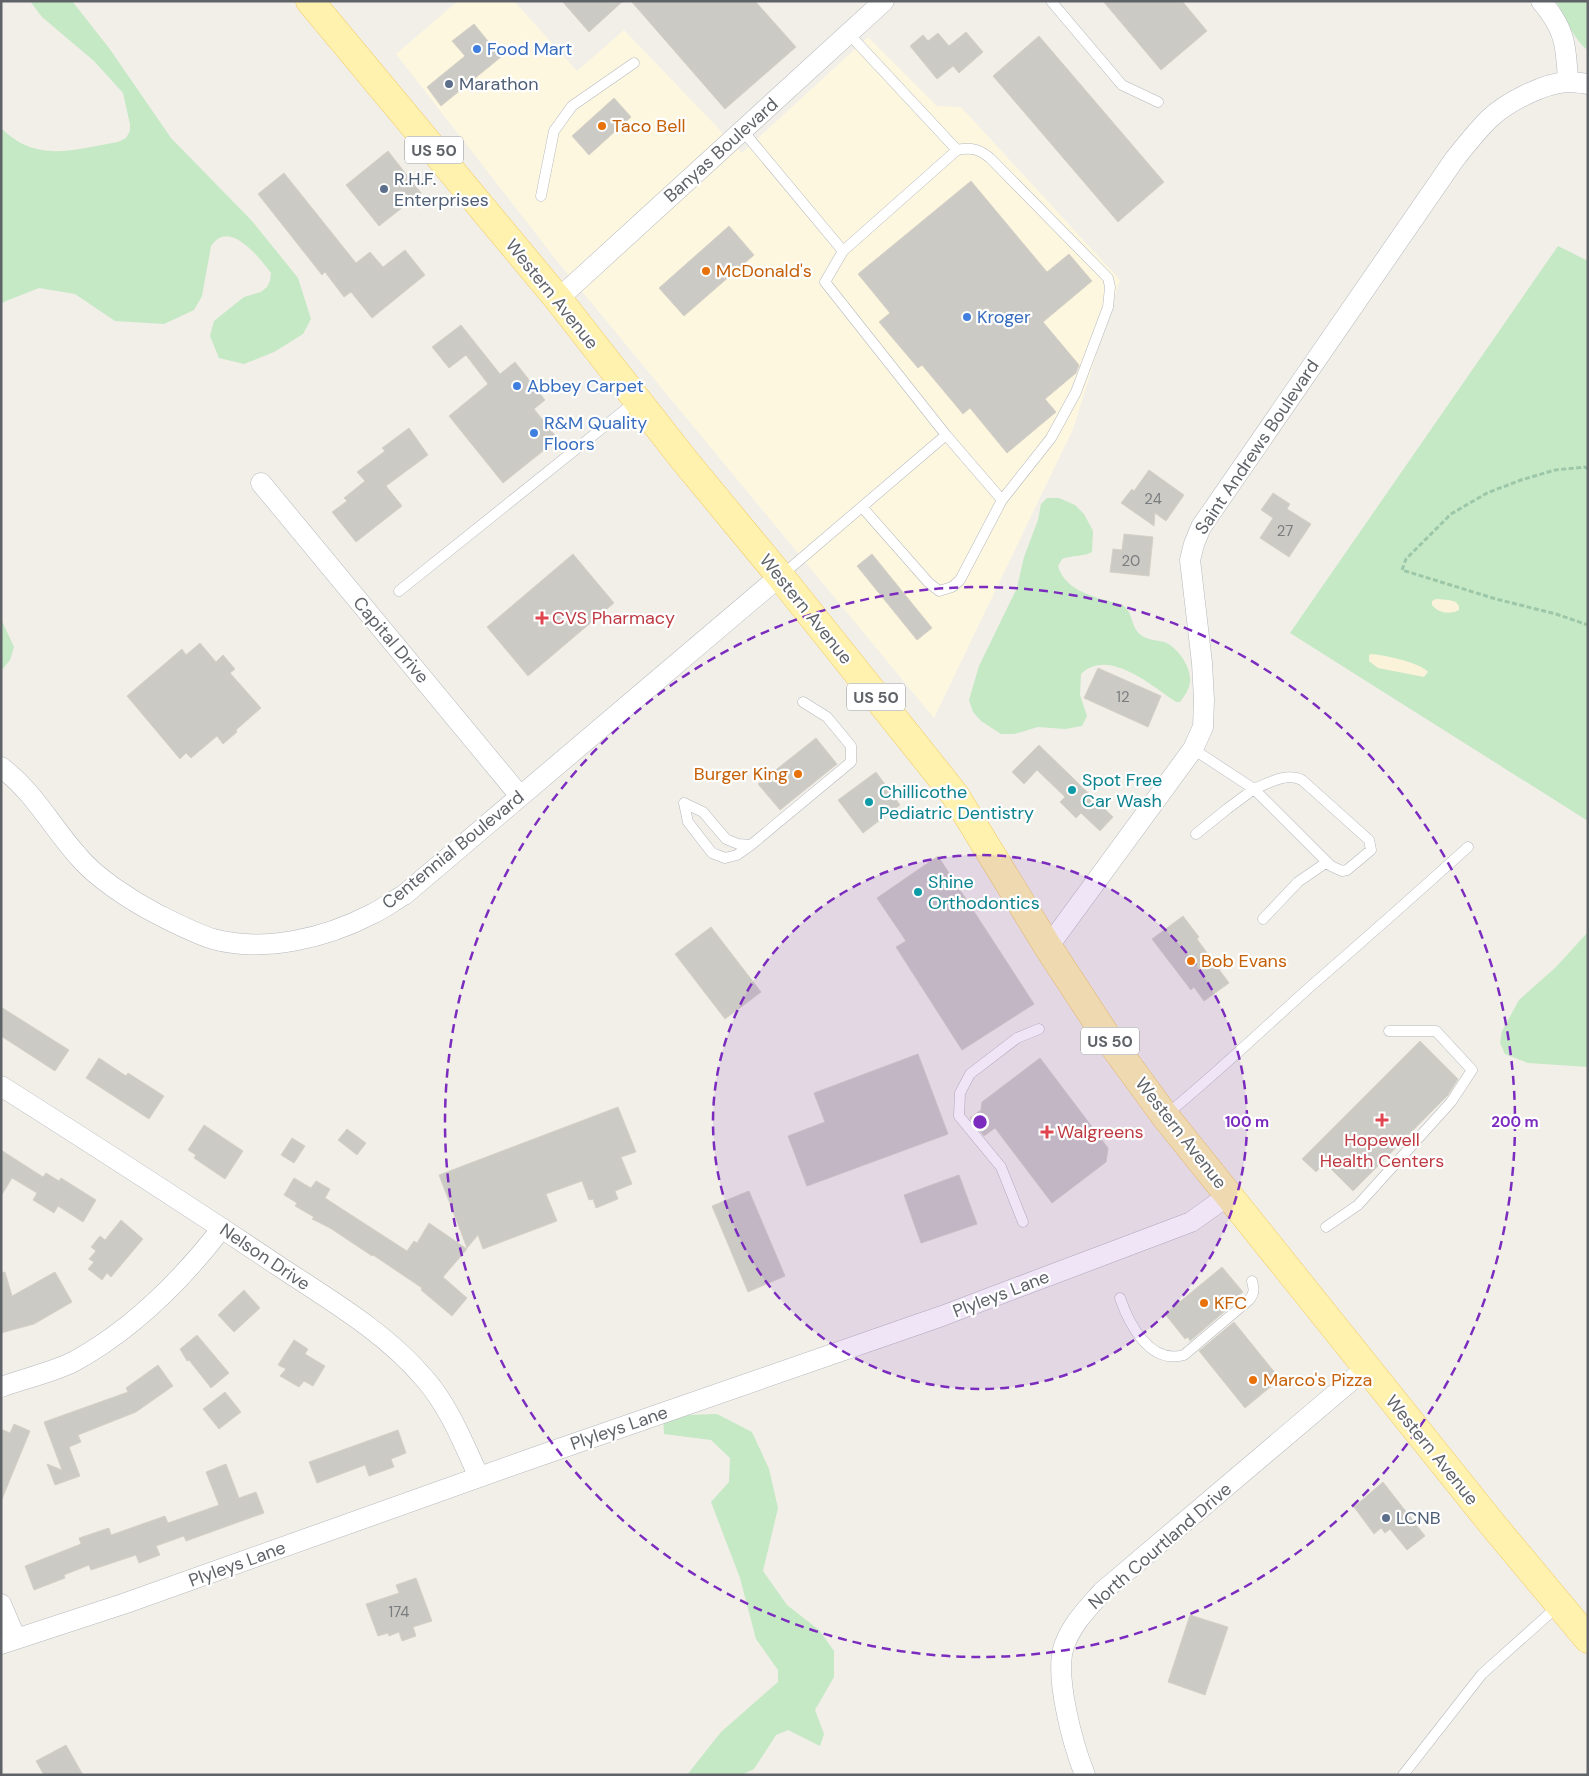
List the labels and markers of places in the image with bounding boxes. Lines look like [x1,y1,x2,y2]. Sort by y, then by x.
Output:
place label: Food Mart [487,37,572,61]
marker: Food Mart [471,43,483,55]
place label: Marathon [459,72,539,96]
marker: Marathon [443,78,455,90]
place label: Taco Bell [612,114,685,138]
marker: Taco Bell [596,120,608,132]
place label: R.H.F. Enterprises [394,167,489,212]
marker: R.H.F. Enterprises [378,183,390,195]
place label: McDonald's [716,259,812,283]
marker: McDonald's [700,265,712,277]
place label: Kroger [977,305,1031,329]
marker: Kroger [961,311,973,323]
place label: Abbey Carpet [527,374,644,398]
marker: Abbey Carpet [511,380,523,392]
place label: R&M Quality Floors [544,411,647,456]
marker: R&M Quality Floors [528,427,540,439]
place label: CVS Pharmacy [552,606,675,630]
marker: CVS Pharmacy [536,612,548,624]
place label: Burger King [694,762,788,786]
marker: Burger King [792,768,804,780]
place label: Spot Free Car Wash [1082,768,1162,813]
place label: Chillicothe Pediatric Dentistry [879,780,1034,825]
marker: Spot Free Car Wash [1066,784,1078,796]
marker: Chillicothe Pediatric Dentistry [863,796,875,808]
place label: Shine Orthodontics [928,870,1040,915]
marker: Shine Orthodontics [912,886,924,898]
place label: Bob Evans [1201,949,1287,973]
marker: Bob Evans [1185,955,1197,967]
centre of rings [971,1113,989,1131]
marker: Hopewell Health Centers [1375,1113,1389,1127]
place label: Walgreens [1057,1120,1144,1144]
marker: Walgreens [1041,1126,1053,1138]
place label: Hopewell Health Centers [1320,1128,1444,1173]
place label: KFC [1214,1291,1247,1315]
marker: KFC [1198,1297,1210,1309]
place label: Marco's Pizza [1263,1368,1372,1392]
marker: Marco's Pizza [1247,1374,1259,1386]
place label: LCNB [1396,1506,1441,1530]
marker: LCNB [1380,1512,1392,1524]

